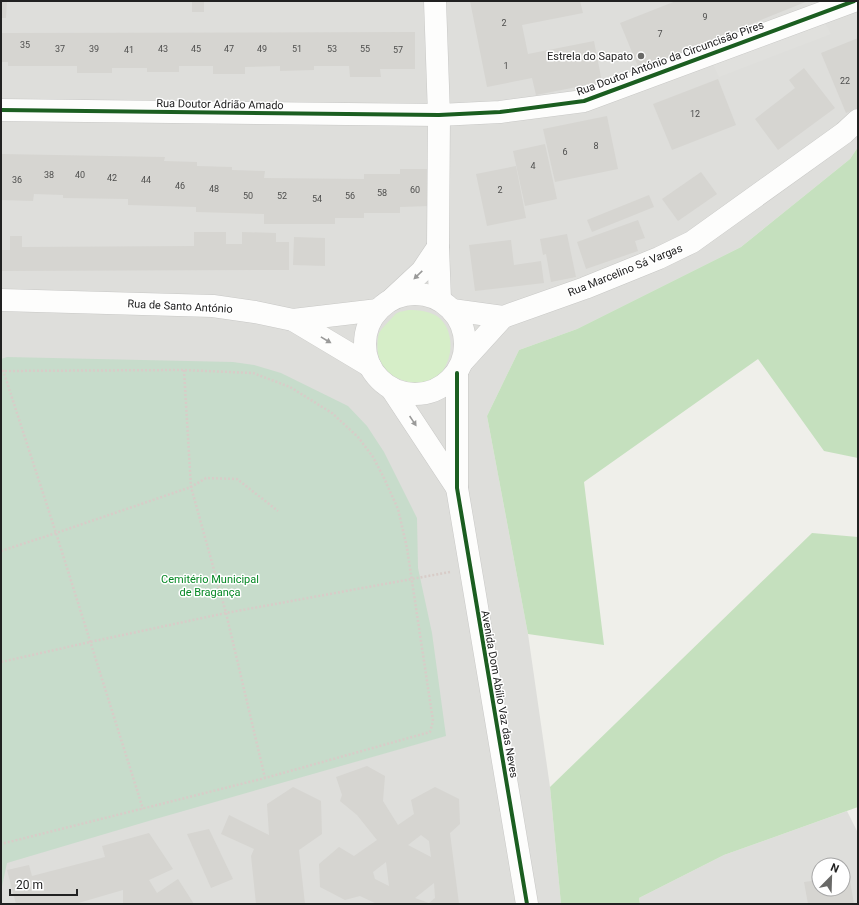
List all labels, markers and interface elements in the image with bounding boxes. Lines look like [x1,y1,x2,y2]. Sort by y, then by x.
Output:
house number: 9 [702,12,708,22]
house number: 2 [501,18,507,28]
street label: Rua Doutor António da Circuncisão Pires [575,18,766,98]
house number: 7 [657,29,663,39]
house number: 35 [20,40,30,50]
house number: 37 [55,44,65,54]
house number: 39 [89,44,99,54]
house number: 43 [158,44,168,54]
house number: 45 [191,44,201,54]
house number: 47 [224,44,234,54]
house number: 49 [257,44,267,54]
house number: 51 [292,44,302,54]
house number: 53 [327,44,337,54]
house number: 55 [360,44,370,54]
house number: 41 [124,45,134,55]
house number: 57 [393,45,403,55]
place label: Estrela do Sapato [547,50,633,63]
marker: Estrela do Sapato [636,51,646,61]
house number: 1 [503,61,509,71]
house number: 22 [840,76,850,86]
street label: Rua Doutor Adrião Amado [156,97,284,112]
house number: 12 [690,109,700,119]
house number: 8 [593,141,599,151]
house number: 6 [562,147,568,157]
house number: 4 [530,161,536,171]
house number: 38 [44,170,54,180]
house number: 40 [75,170,85,180]
house number: 42 [107,173,117,183]
house number: 36 [12,175,22,185]
house number: 44 [141,175,151,185]
house number: 46 [175,181,185,191]
house number: 48 [209,184,219,194]
house number: 60 [410,185,420,195]
house number: 2 [497,185,503,195]
house number: 58 [377,188,387,198]
house number: 50 [243,191,253,201]
house number: 52 [277,191,287,201]
house number: 56 [345,191,355,201]
house number: 54 [312,194,322,204]
street label: Rua Marcelino Sá Vargas [566,241,685,299]
one-way arrow [413,270,423,280]
street label: Rua de Santo António [127,297,233,316]
one-way arrow [320,337,332,344]
one-way arrow [409,416,417,426]
park label: Cemitério Municipal de Bragança [161,573,259,599]
street label: Avenida Dom Abílio Vaz das Neves [478,609,521,779]
north arrow [811,857,851,897]
text: N [829,861,841,876]
scale bar [10,871,77,897]
text: 20 m [16,878,43,892]

